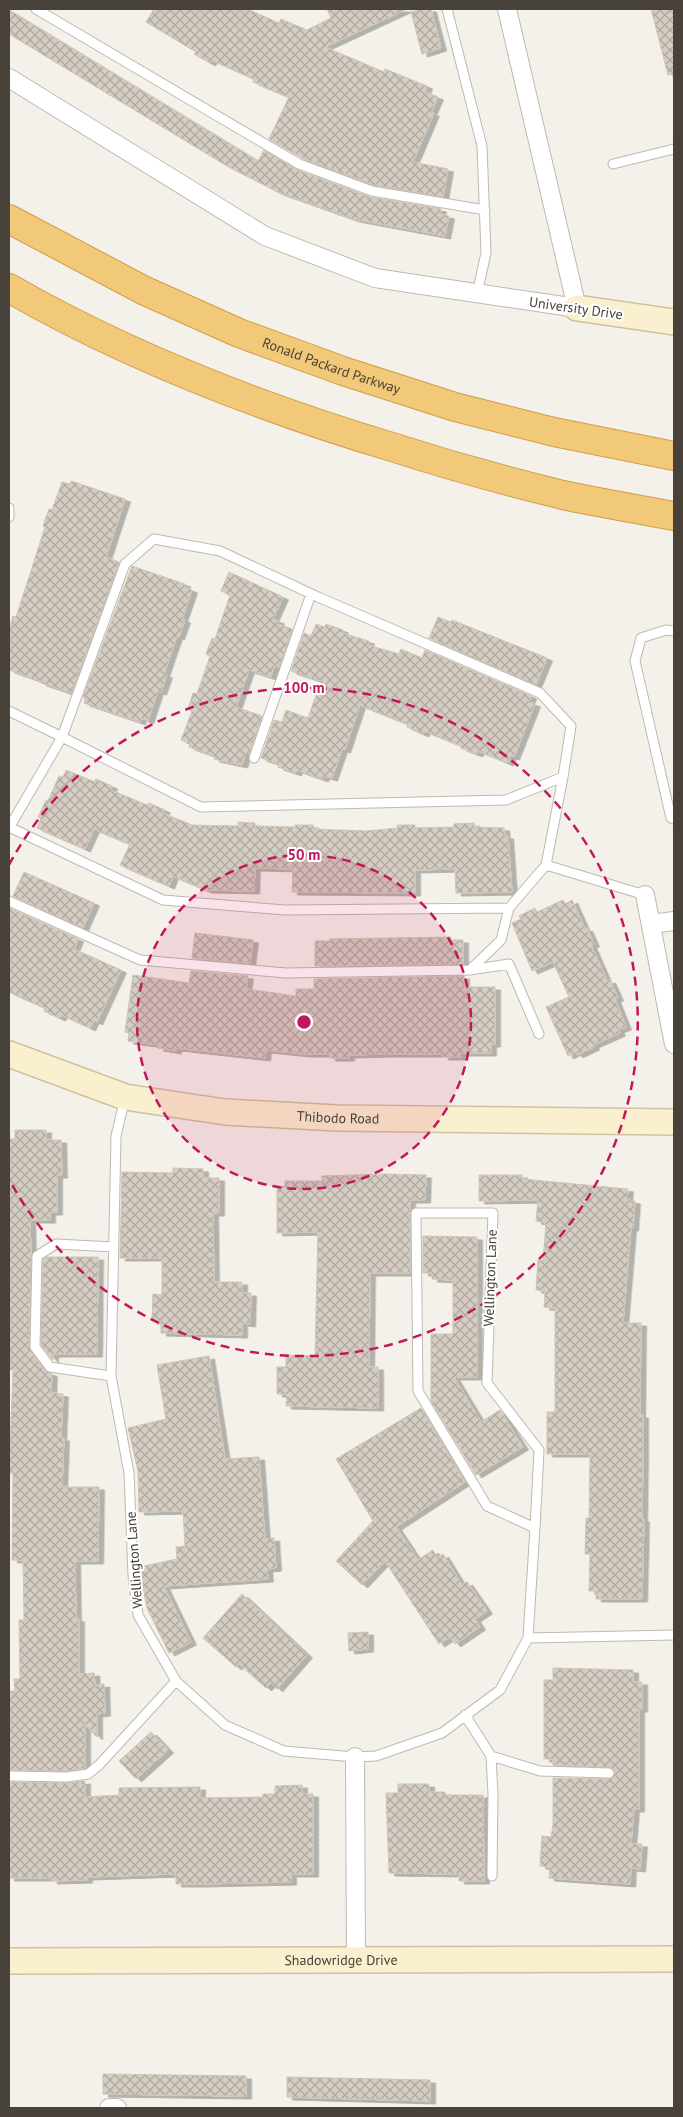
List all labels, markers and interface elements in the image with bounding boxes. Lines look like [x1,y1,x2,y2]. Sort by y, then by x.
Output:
street label: University Drive [528,293,624,323]
street label: Ronald Packard Parkway [260,333,403,398]
text: 100 m [283,678,325,697]
text: 50 m [288,845,320,864]
centre of rings [295,1013,313,1031]
street label: Thibodo Road [296,1107,380,1128]
street label: Wellington Lane [479,1229,501,1327]
street label: Wellington Lane [122,1511,146,1609]
street label: Shadowridge Drive [284,1951,398,1969]

